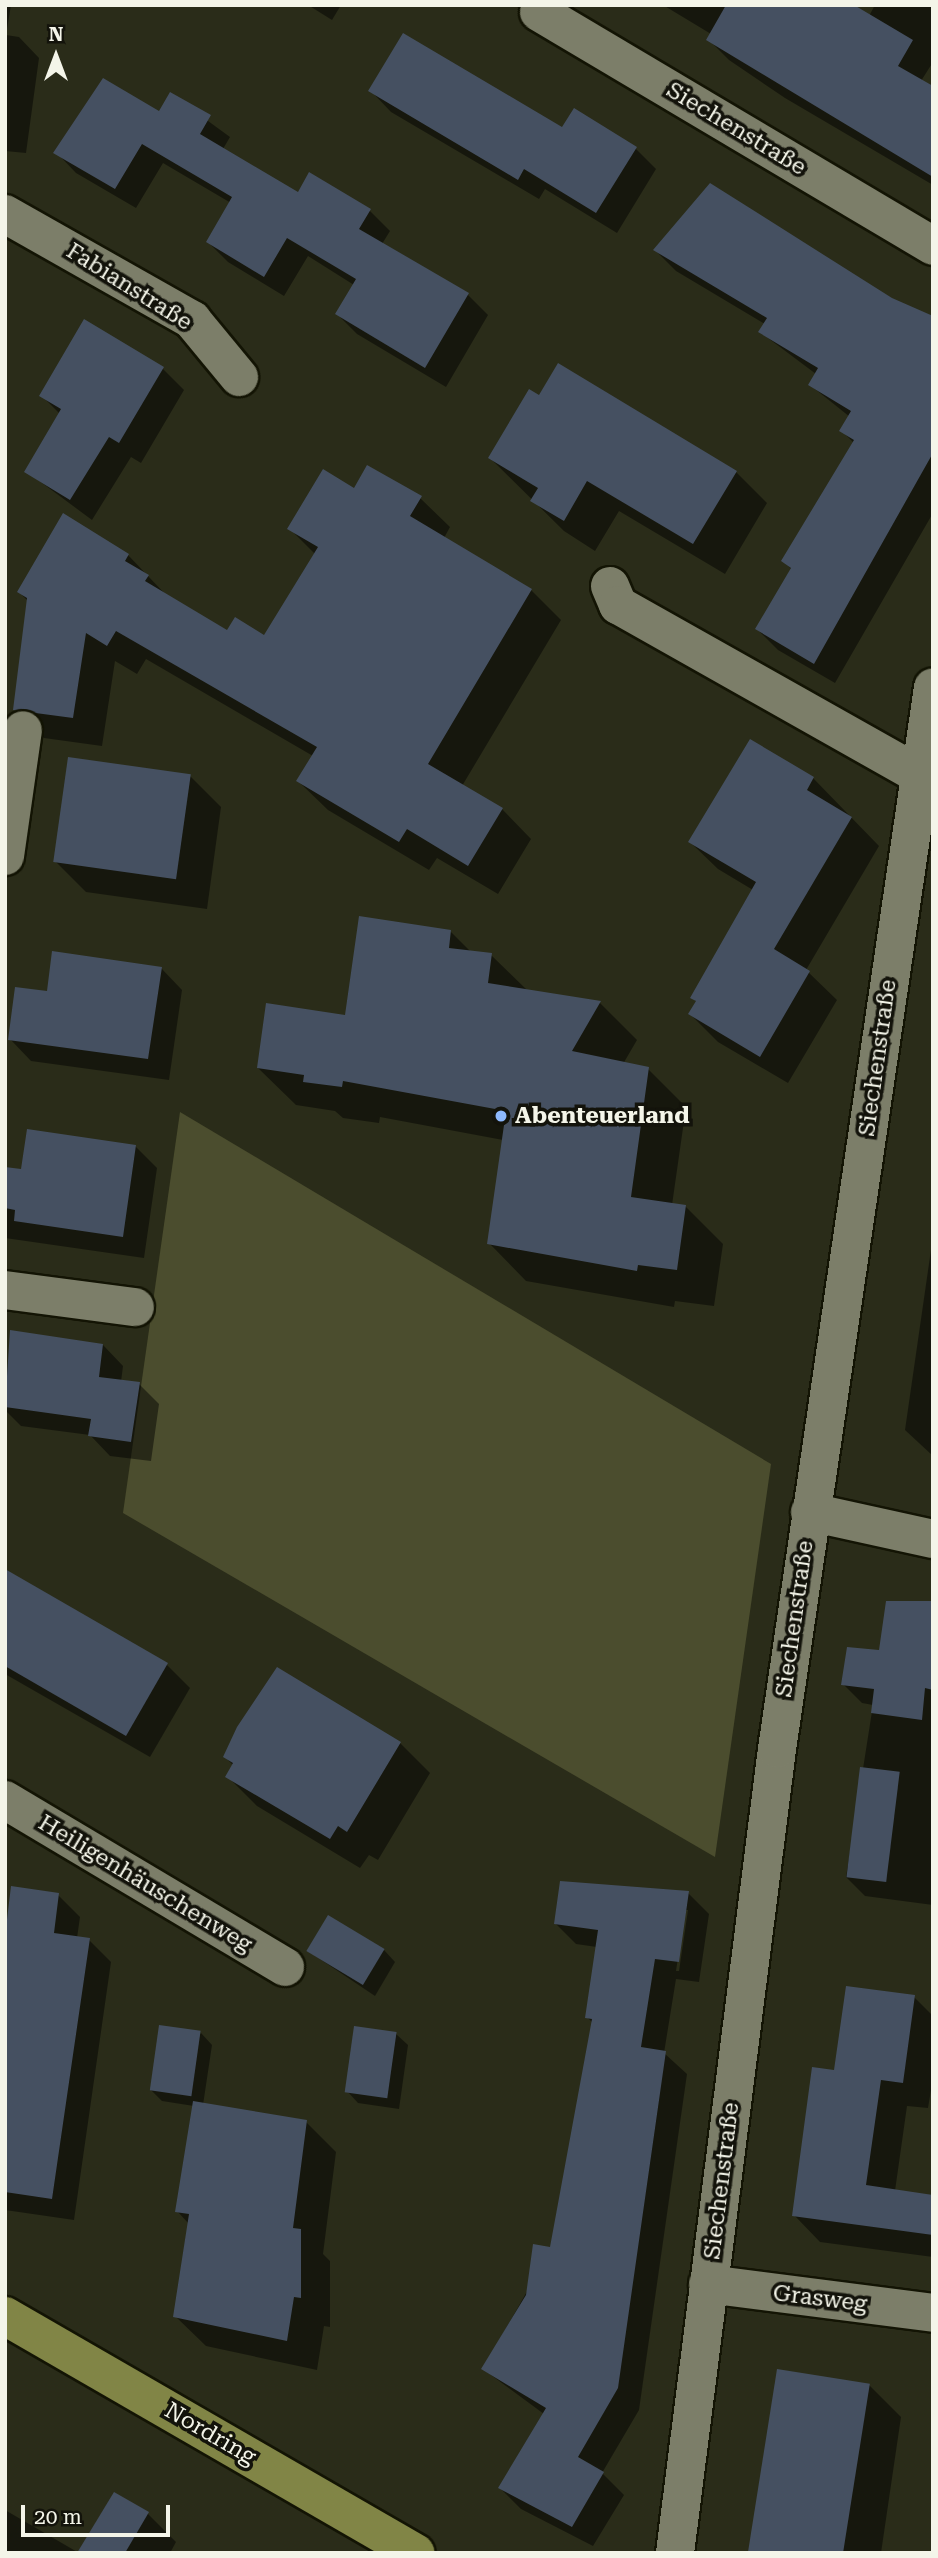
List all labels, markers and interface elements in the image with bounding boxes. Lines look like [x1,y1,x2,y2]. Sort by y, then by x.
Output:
north arrow [21,21,91,91]
text: N [49,23,63,46]
street label: Siechenstraße [661,77,811,181]
street label: Fabianstraße [61,237,197,337]
street label: Siechenstraße [853,978,903,1138]
place label: Abenteuerland [515,1102,690,1130]
marker: Abenteuerland [493,1108,509,1124]
street label: Siechenstraße [770,1539,820,1699]
street label: Heiligenhäuschenweg [33,1809,257,1959]
street label: Siechenstraße [699,2101,745,2261]
street label: Grasweg [771,2280,869,2318]
street label: Nordring [159,2397,261,2471]
scale bar [24,2492,173,2536]
text: 20 m [34,2505,82,2529]

